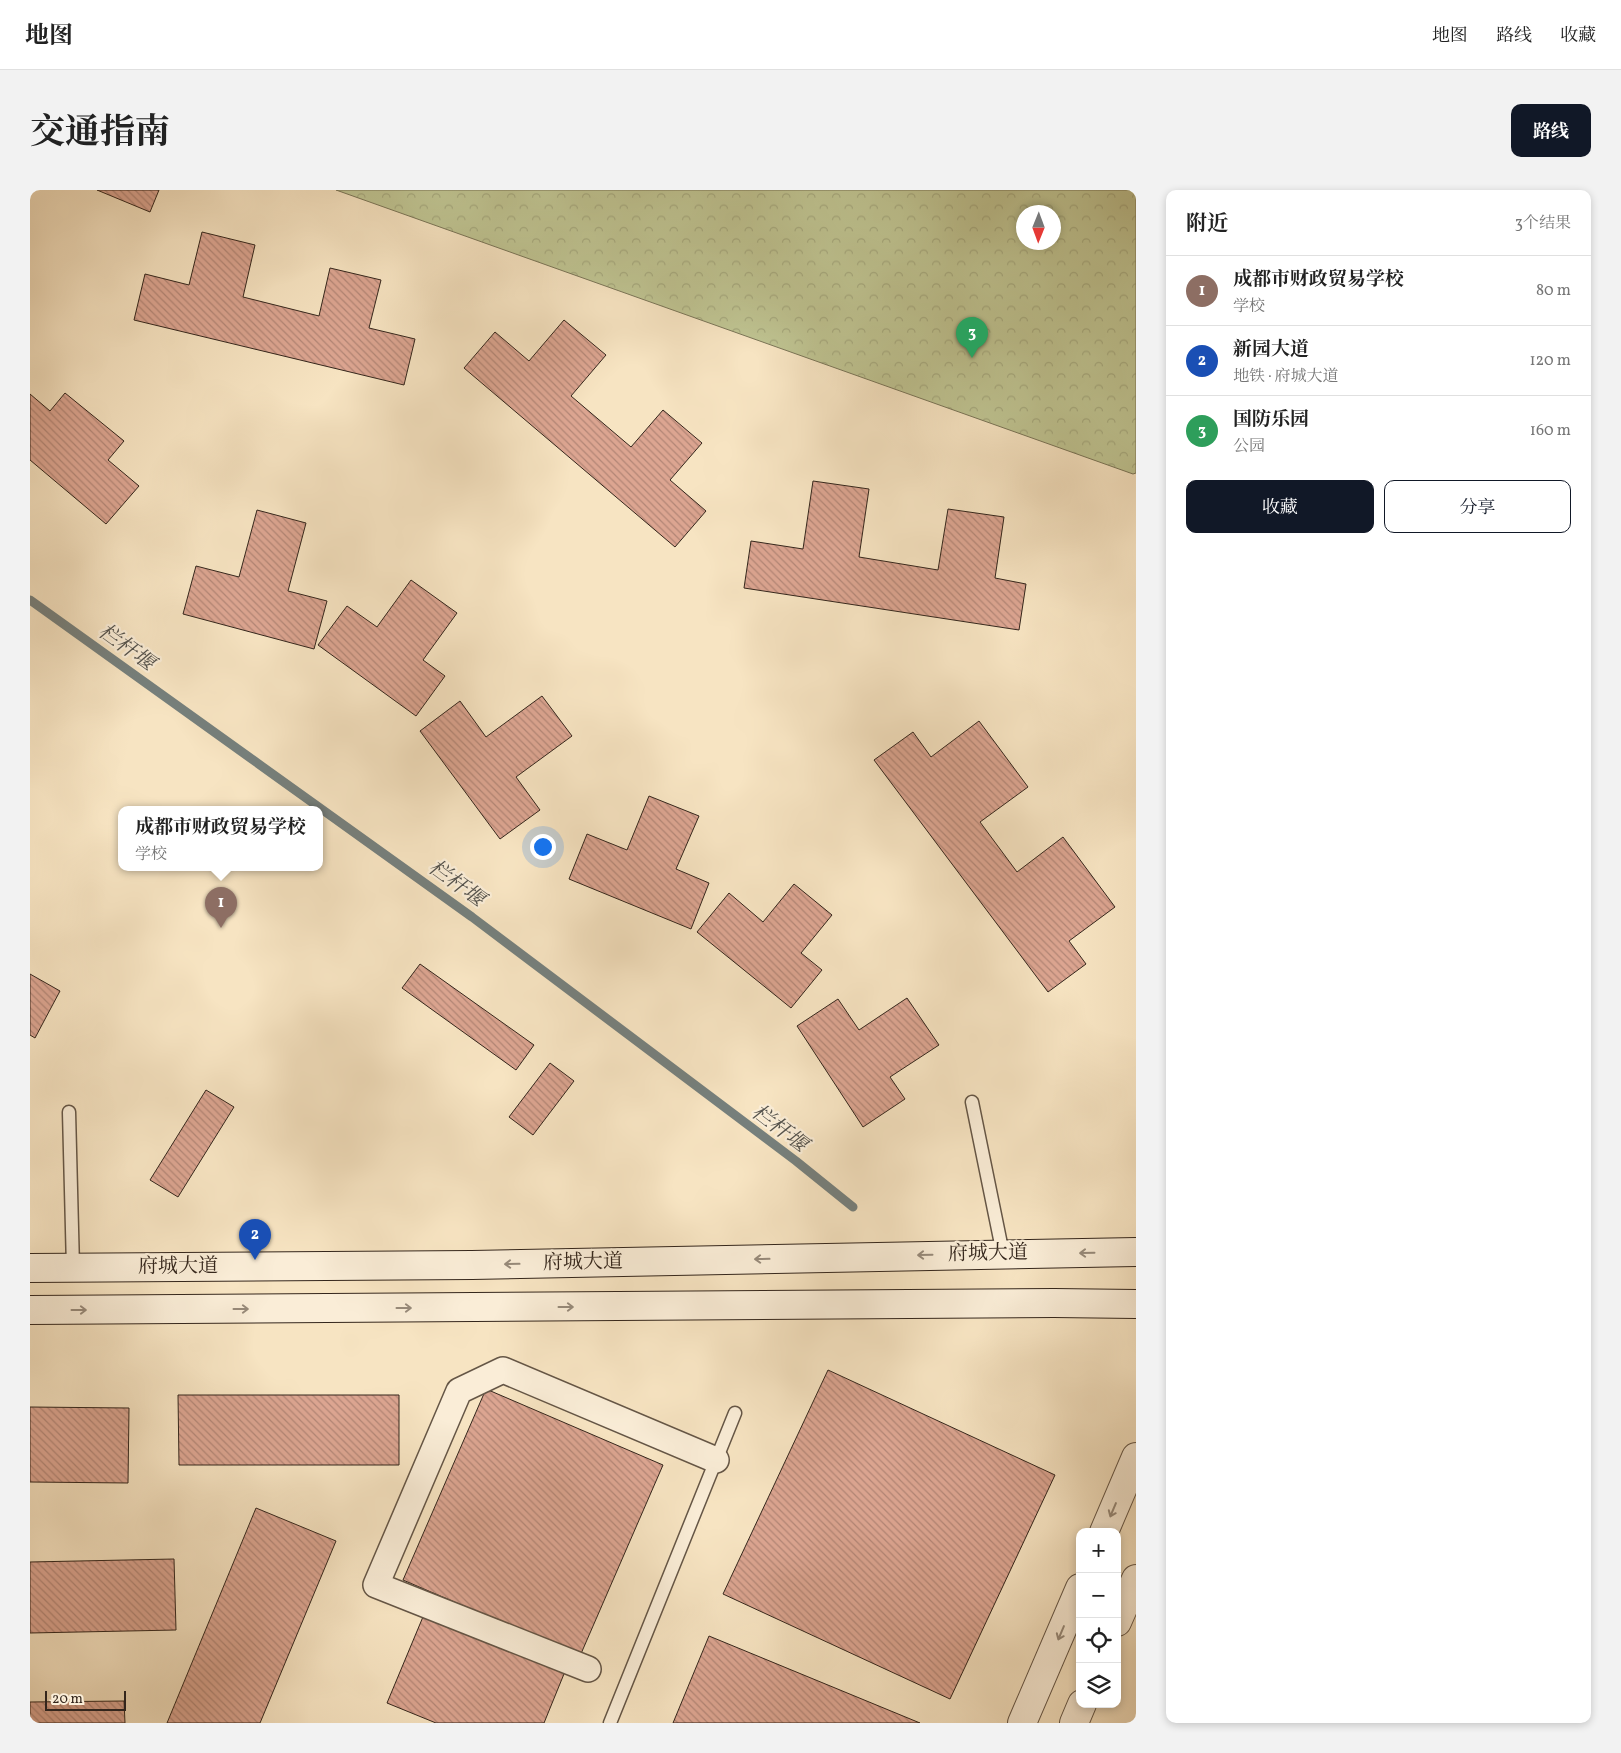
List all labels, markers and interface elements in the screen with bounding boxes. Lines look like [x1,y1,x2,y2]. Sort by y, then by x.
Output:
text: 地图 [25,20,73,54]
text: 地图 [1432,24,1468,49]
text: 路线 [1496,24,1532,49]
text: 收藏 [1560,24,1596,49]
button: 路线 [1511,104,1591,157]
text: 交通指南 [30,110,170,158]
north arrow [1016,205,1061,250]
text: 附近 [1186,210,1228,239]
text: 3个结果 [1515,213,1571,235]
text: 成都市财政贸易学校 [1233,267,1404,293]
text: 1 [1199,280,1205,302]
text: 80 m [1536,280,1571,302]
text: 学校 [1233,296,1265,318]
pin: 3 [956,317,988,358]
text: 新园大道 [1233,337,1309,363]
text: 2 [1198,350,1206,372]
text: 120 m [1529,350,1571,372]
text: 地铁 · 府城大道 [1233,366,1339,388]
text: 国防乐园 [1233,407,1309,433]
text: 3 [1198,420,1206,442]
text: 160 m [1530,420,1571,442]
text: 公园 [1233,436,1265,458]
button: 收藏 [1186,480,1374,533]
button: 分享 [1384,480,1571,533]
water label: 栏杆堰 [92,618,162,680]
popup [118,806,323,871]
text: 成都市财政贸易学校 [135,815,306,841]
your location [530,834,556,860]
text: 学校 [135,844,167,866]
water label: 栏杆堰 [422,854,492,916]
pin: 1 [205,887,237,928]
water label: 栏杆堰 [745,1098,815,1161]
pin: 2 [239,1219,271,1260]
street label: 府城大道 [948,1239,1028,1269]
street label: 府城大道 [543,1248,623,1278]
one-way arrow [1080,1248,1096,1258]
one-way arrow [917,1251,933,1260]
street label: 府城大道 [138,1253,218,1281]
one-way arrow [755,1254,771,1264]
one-way arrow [505,1259,521,1269]
one-way arrow [558,1302,574,1312]
one-way arrow [395,1303,411,1313]
one-way arrow [232,1304,249,1314]
one-way arrow [70,1305,86,1315]
one-way arrow [1108,1502,1117,1517]
map controls [1076,1528,1121,1708]
button: + [1076,1528,1121,1573]
button: − [1076,1573,1121,1618]
button: locate [1076,1618,1121,1663]
one-way arrow [1055,1625,1065,1640]
button: layers [1076,1663,1121,1708]
scale bar [45,1688,126,1711]
text: 20 m [52,1690,83,1709]

